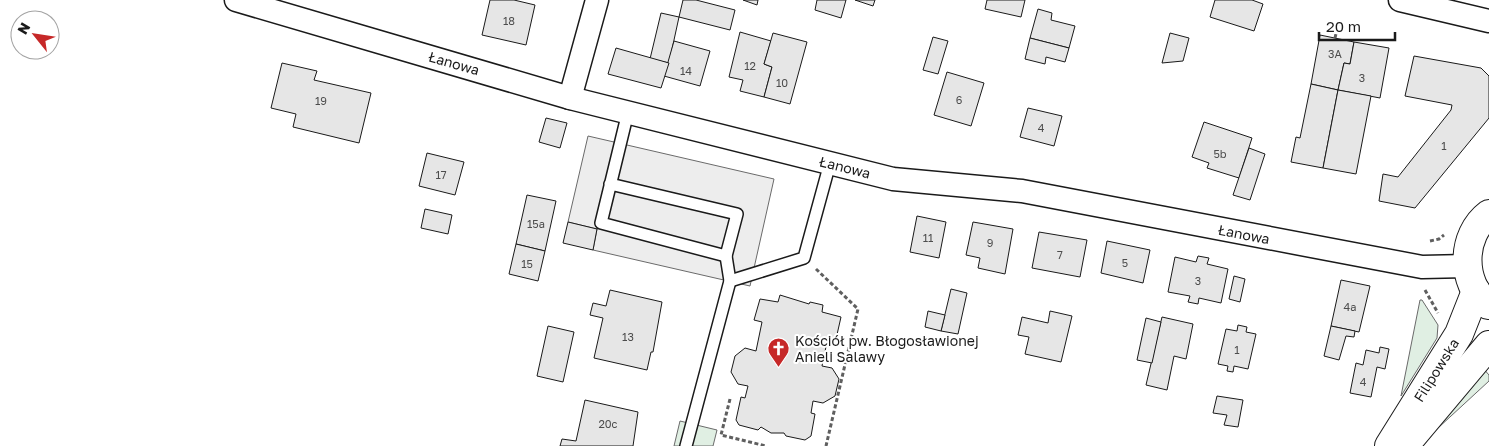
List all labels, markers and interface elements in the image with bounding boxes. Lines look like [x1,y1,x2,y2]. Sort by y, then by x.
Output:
north arrow [10,10,60,60]
scale bar [1319,10,1395,42]
house number: 18 [503,14,515,27]
text: 20 m [1326,17,1361,35]
text: N [13,19,33,37]
house number: 3A [1328,47,1343,60]
street label: Łanowa [427,48,481,78]
house number: 12 [744,59,756,72]
house number: 14 [680,64,692,77]
house number: 3 [1359,71,1365,84]
house number: 10 [776,76,788,89]
house number: 6 [956,93,963,106]
house number: 19 [315,94,327,107]
house number: 4 [1038,121,1045,134]
house number: 1 [1441,139,1447,152]
house number: 5b [1213,147,1227,160]
street label: Łanowa [818,152,872,182]
house number: 17 [435,168,447,181]
house number: 15a [527,217,545,230]
street label: Łanowa [1217,221,1271,247]
house number: 11 [923,231,933,244]
house number: 9 [987,236,993,249]
house number: 7 [1057,248,1063,261]
house number: 5 [1122,256,1128,269]
house number: 15 [521,257,533,270]
house number: 3 [1195,274,1201,287]
house number: 4a [1344,300,1356,313]
house number: 13 [622,330,634,343]
place label: Kościół pw. Błogosławionej Anieli Salawy [795,332,979,365]
street label: Filipowska [1410,335,1462,405]
church icon: Kościół pw. Błogosławionej Anieli Salawy [767,336,791,367]
house number: 1 [1234,343,1240,356]
house number: 4 [1360,375,1367,388]
house number: 20c [598,417,618,430]

